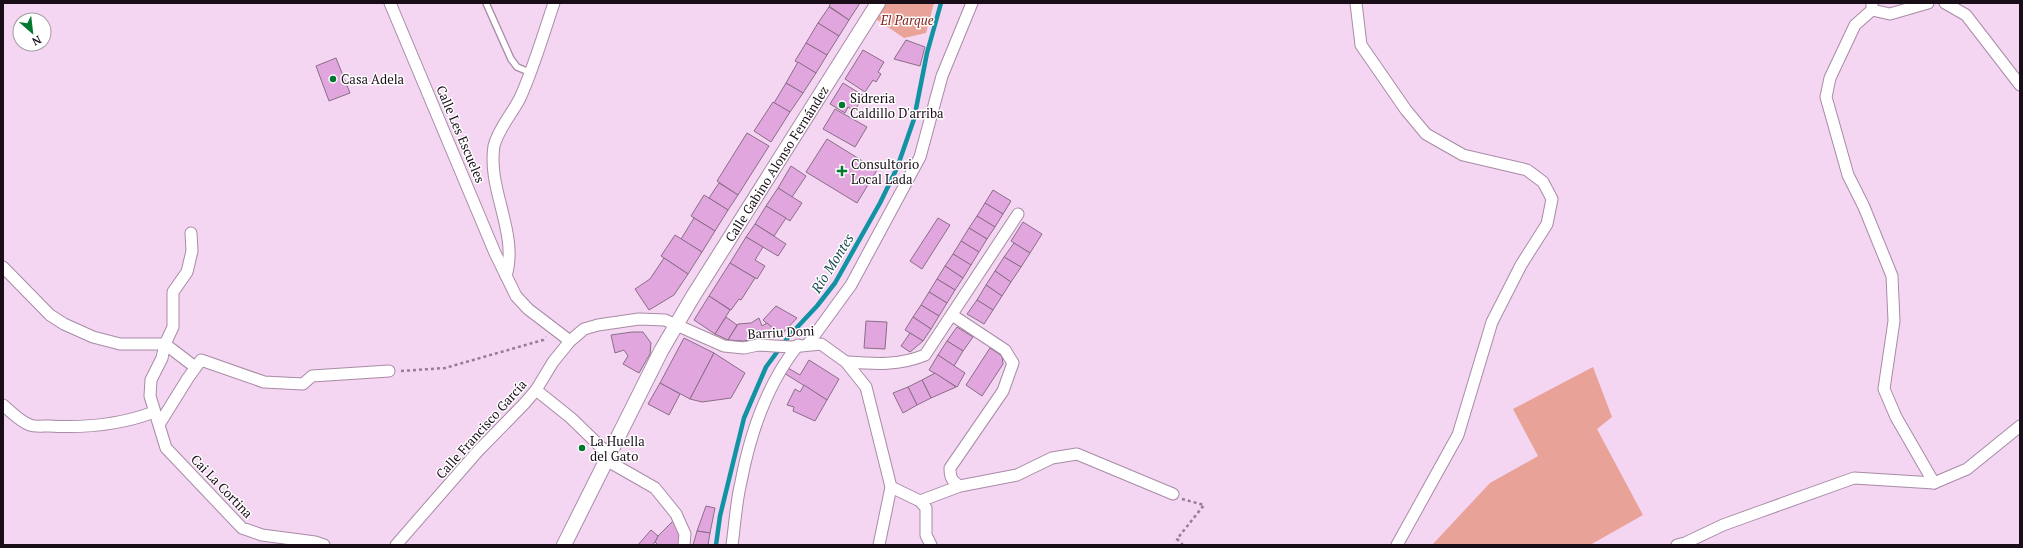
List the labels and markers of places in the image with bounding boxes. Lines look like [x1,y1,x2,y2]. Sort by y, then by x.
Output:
place label: Casa Adela [341,70,405,88]
marker: Casa Adela [328,74,338,84]
place label: Sidreria Caldillo D'arriba [850,89,944,122]
marker: Sidreria Caldillo D'arriba [837,100,847,110]
place label: Consultorio Local Lada [851,155,919,188]
marker: Consultorio Local Lada [836,165,848,177]
place label: La Huella del Gato [590,432,645,465]
marker: La Huella del Gato [577,443,587,453]

